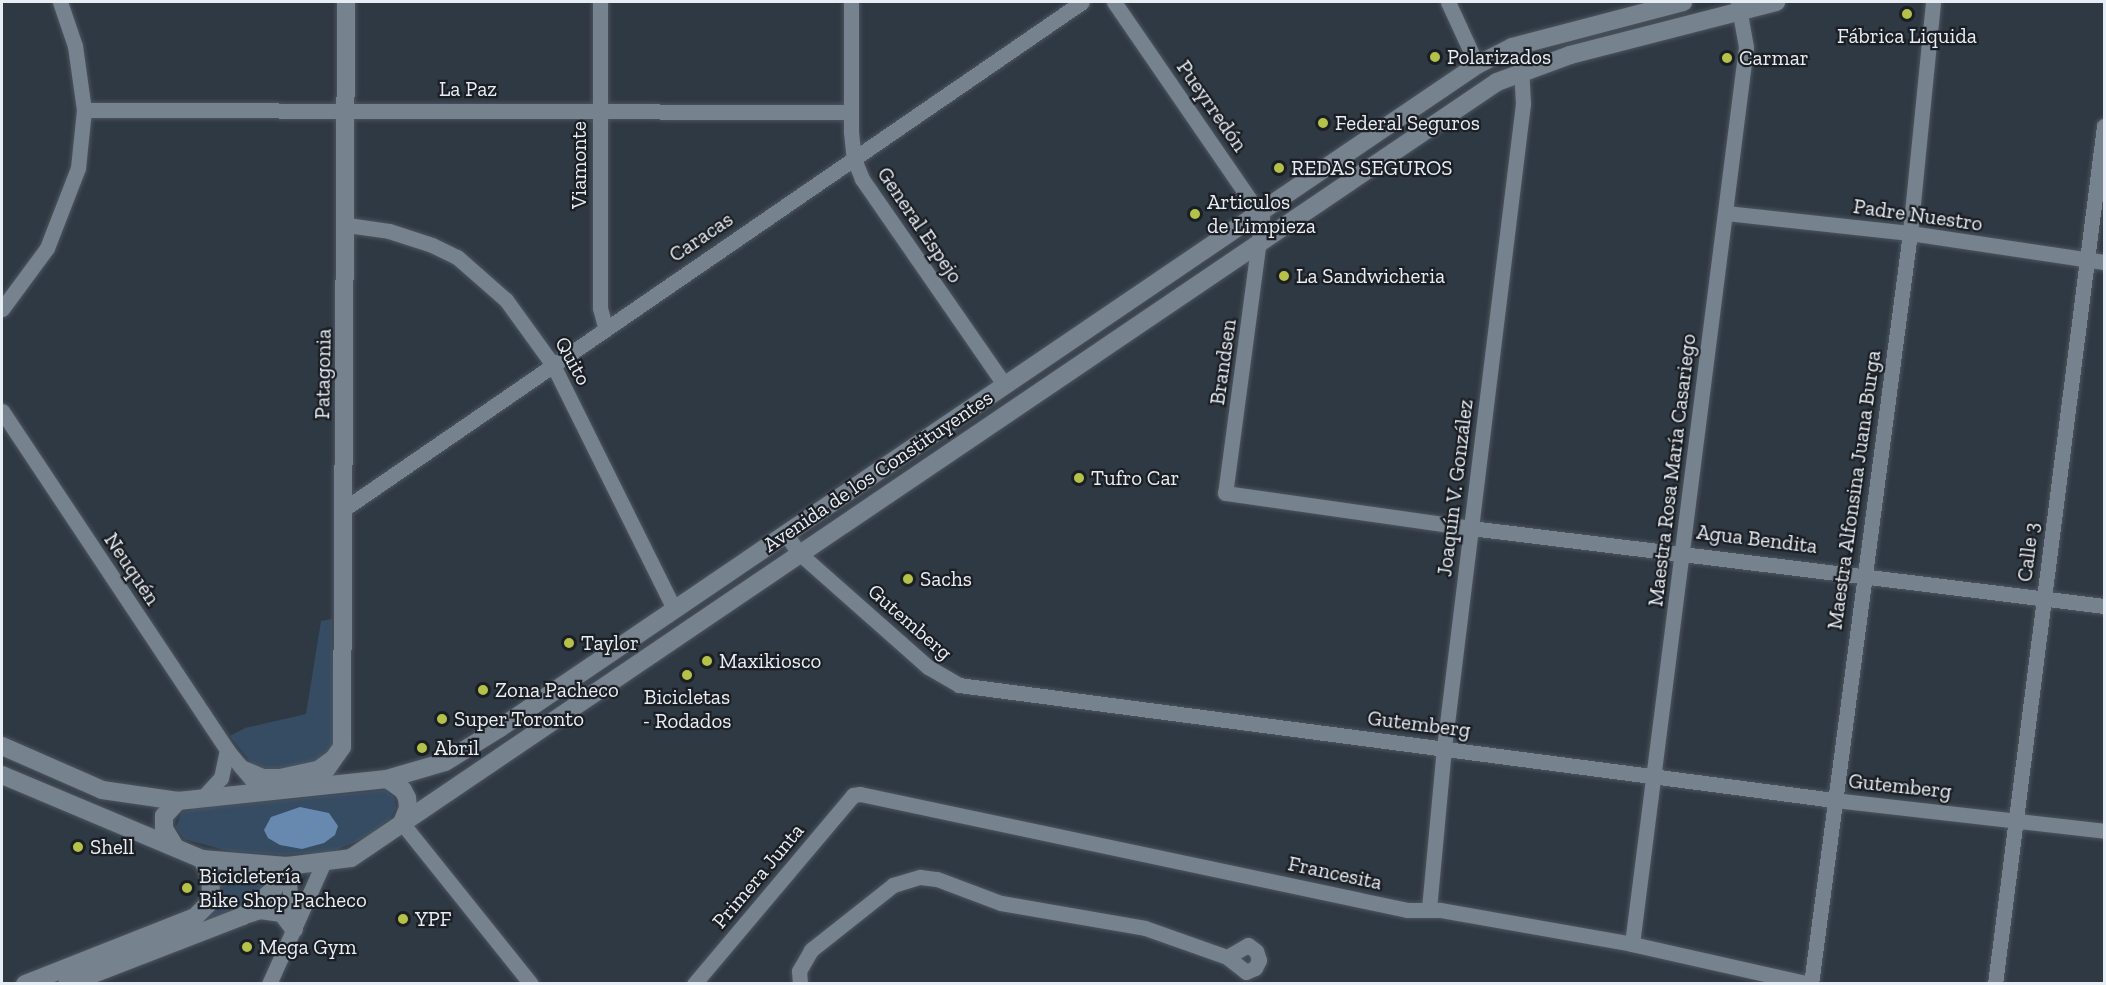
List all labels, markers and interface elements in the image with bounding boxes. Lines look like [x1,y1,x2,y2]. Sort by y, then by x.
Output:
marker: Fábrica Liquida [1900,7,1914,21]
place label: Fábrica Liquida [1837,23,1977,49]
place label: Polarizados [1447,44,1551,70]
place label: Carmar [1739,45,1809,71]
marker: Polarizados [1428,50,1442,64]
marker: Carmar [1720,51,1734,65]
street label: Pueyrredón [1171,55,1253,157]
street label: La Paz [439,76,497,102]
place label: Federal Seguros [1335,110,1480,136]
marker: Federal Seguros [1316,116,1330,130]
street label: Viamonte [566,121,592,209]
place label: REDAS SEGUROS [1291,155,1452,181]
marker: REDAS SEGUROS [1272,161,1286,175]
street label: General Espejo [872,162,968,288]
place label: Articulos de Limpieza [1207,189,1316,239]
street label: Padre Nuestro [1852,193,1984,237]
street label: Caracas [664,207,738,267]
marker: Articulos de Limpieza [1188,207,1202,221]
place label: La Sandwicheria [1296,263,1445,289]
marker: La Sandwicheria [1277,269,1291,283]
street label: Brandsen [1205,318,1241,406]
street label: Patagonia [310,329,336,419]
street label: Quito [549,332,597,390]
street label: Maestra Rosa María Casariego [1643,332,1701,608]
street label: Maestra Alfonsina Juana Burga [1822,348,1886,632]
street label: Avenida de los Constituyentes [758,385,998,557]
street label: Joaquín V. González [1432,398,1478,578]
place label: Tufro Car [1091,465,1179,491]
marker: Tufro Car [1072,471,1086,485]
street label: Agua Bendita [1695,519,1819,559]
street label: Calle 3 [2012,521,2044,583]
street label: Neuquén [99,528,165,610]
place label: Sachs [920,566,972,592]
marker: Sachs [901,572,915,586]
street label: Gutemberg [863,579,957,665]
place label: Taylor [581,630,639,656]
marker: Taylor [562,636,576,650]
place label: Maxikiosco [719,648,821,674]
marker: Maxikiosco [700,654,714,668]
marker: Bicicletas - Rodados [680,668,694,682]
place label: Zona Pacheco [495,677,619,703]
marker: Zona Pacheco [476,683,490,697]
place label: Bicicletas - Rodados [643,684,731,734]
street label: Gutemberg [1366,705,1472,743]
place label: Super Toronto [454,706,585,732]
marker: Super Toronto [435,712,449,726]
place label: Abril [434,735,479,761]
marker: Abril [415,741,429,755]
street label: Gutemberg [1847,768,1953,804]
street label: Primera Junta [707,818,809,934]
place label: Shell [90,834,134,860]
marker: Shell [71,840,85,854]
street label: Francesita [1286,851,1384,895]
place label: Bicicletería Bike Shop Pacheco [199,863,367,913]
marker: Bicicletería Bike Shop Pacheco [180,881,194,895]
place label: YPF [415,906,451,932]
marker: YPF [396,912,410,926]
place label: Mega Gym [259,934,357,960]
marker: Mega Gym [240,940,254,954]

